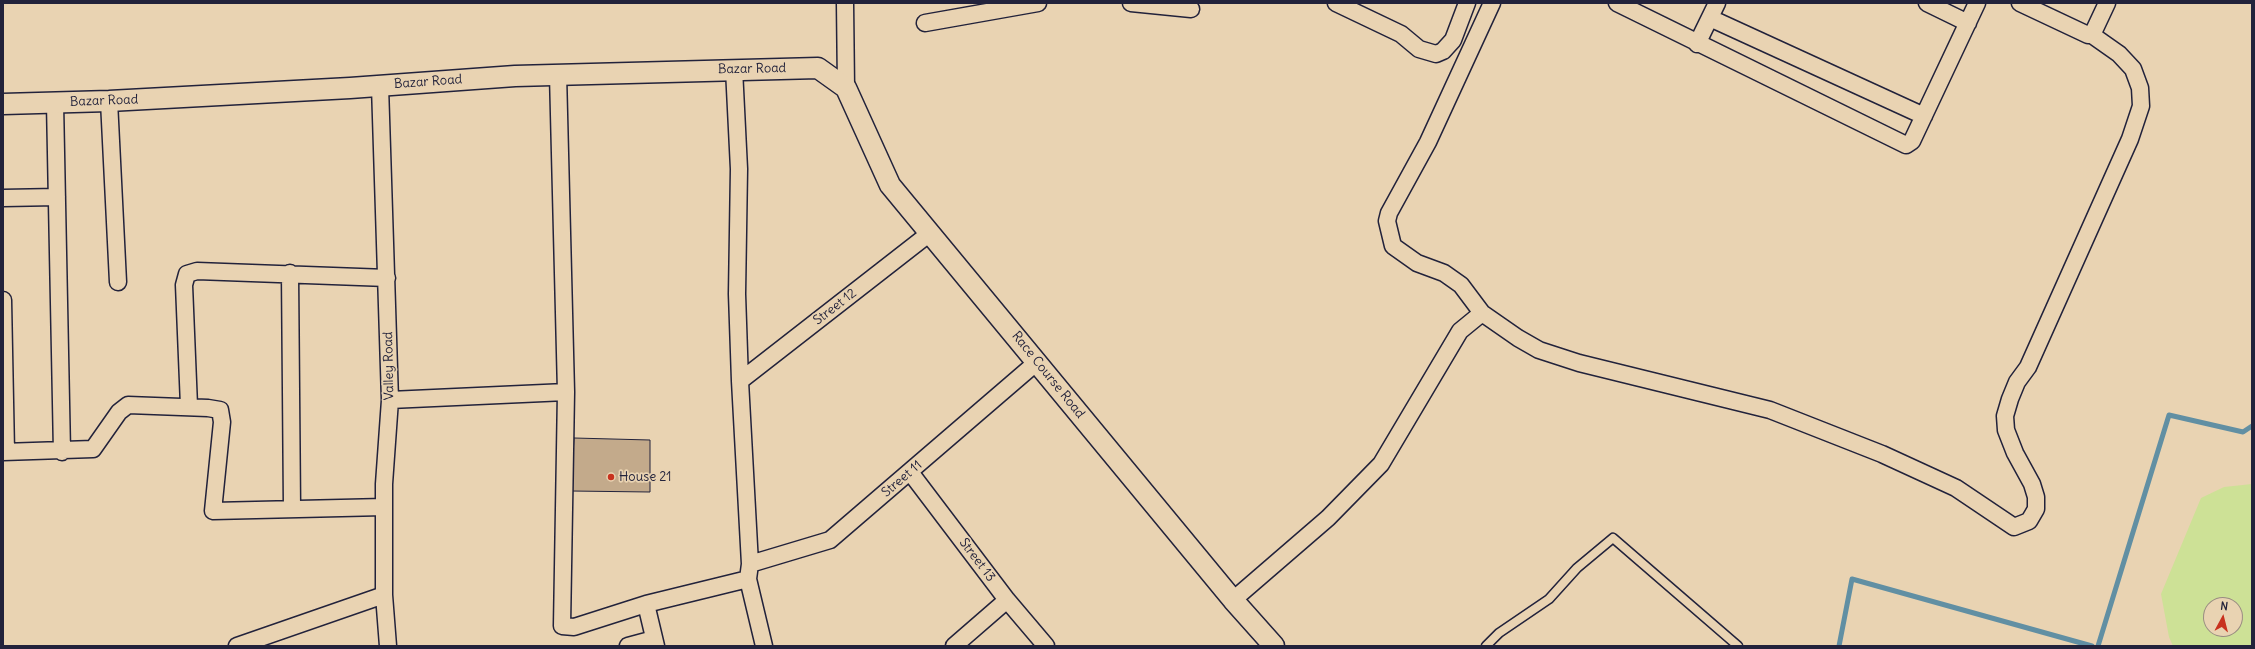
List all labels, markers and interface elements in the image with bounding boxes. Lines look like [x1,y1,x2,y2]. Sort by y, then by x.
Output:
street label: Bazar Road [718,61,786,77]
street label: Bazar Road [393,72,463,92]
street label: Bazar Road [70,92,138,110]
street label: Street 12 [810,285,860,329]
street label: Race Course Road [1008,328,1088,422]
street label: Valley Road [381,331,397,401]
street label: Street 11 [879,457,925,501]
place label: House 21 [619,469,672,485]
marker: House 21 [606,472,616,482]
street label: Street 13 [956,535,998,585]
north arrow [2203,597,2243,637]
text: N [2220,599,2229,613]

